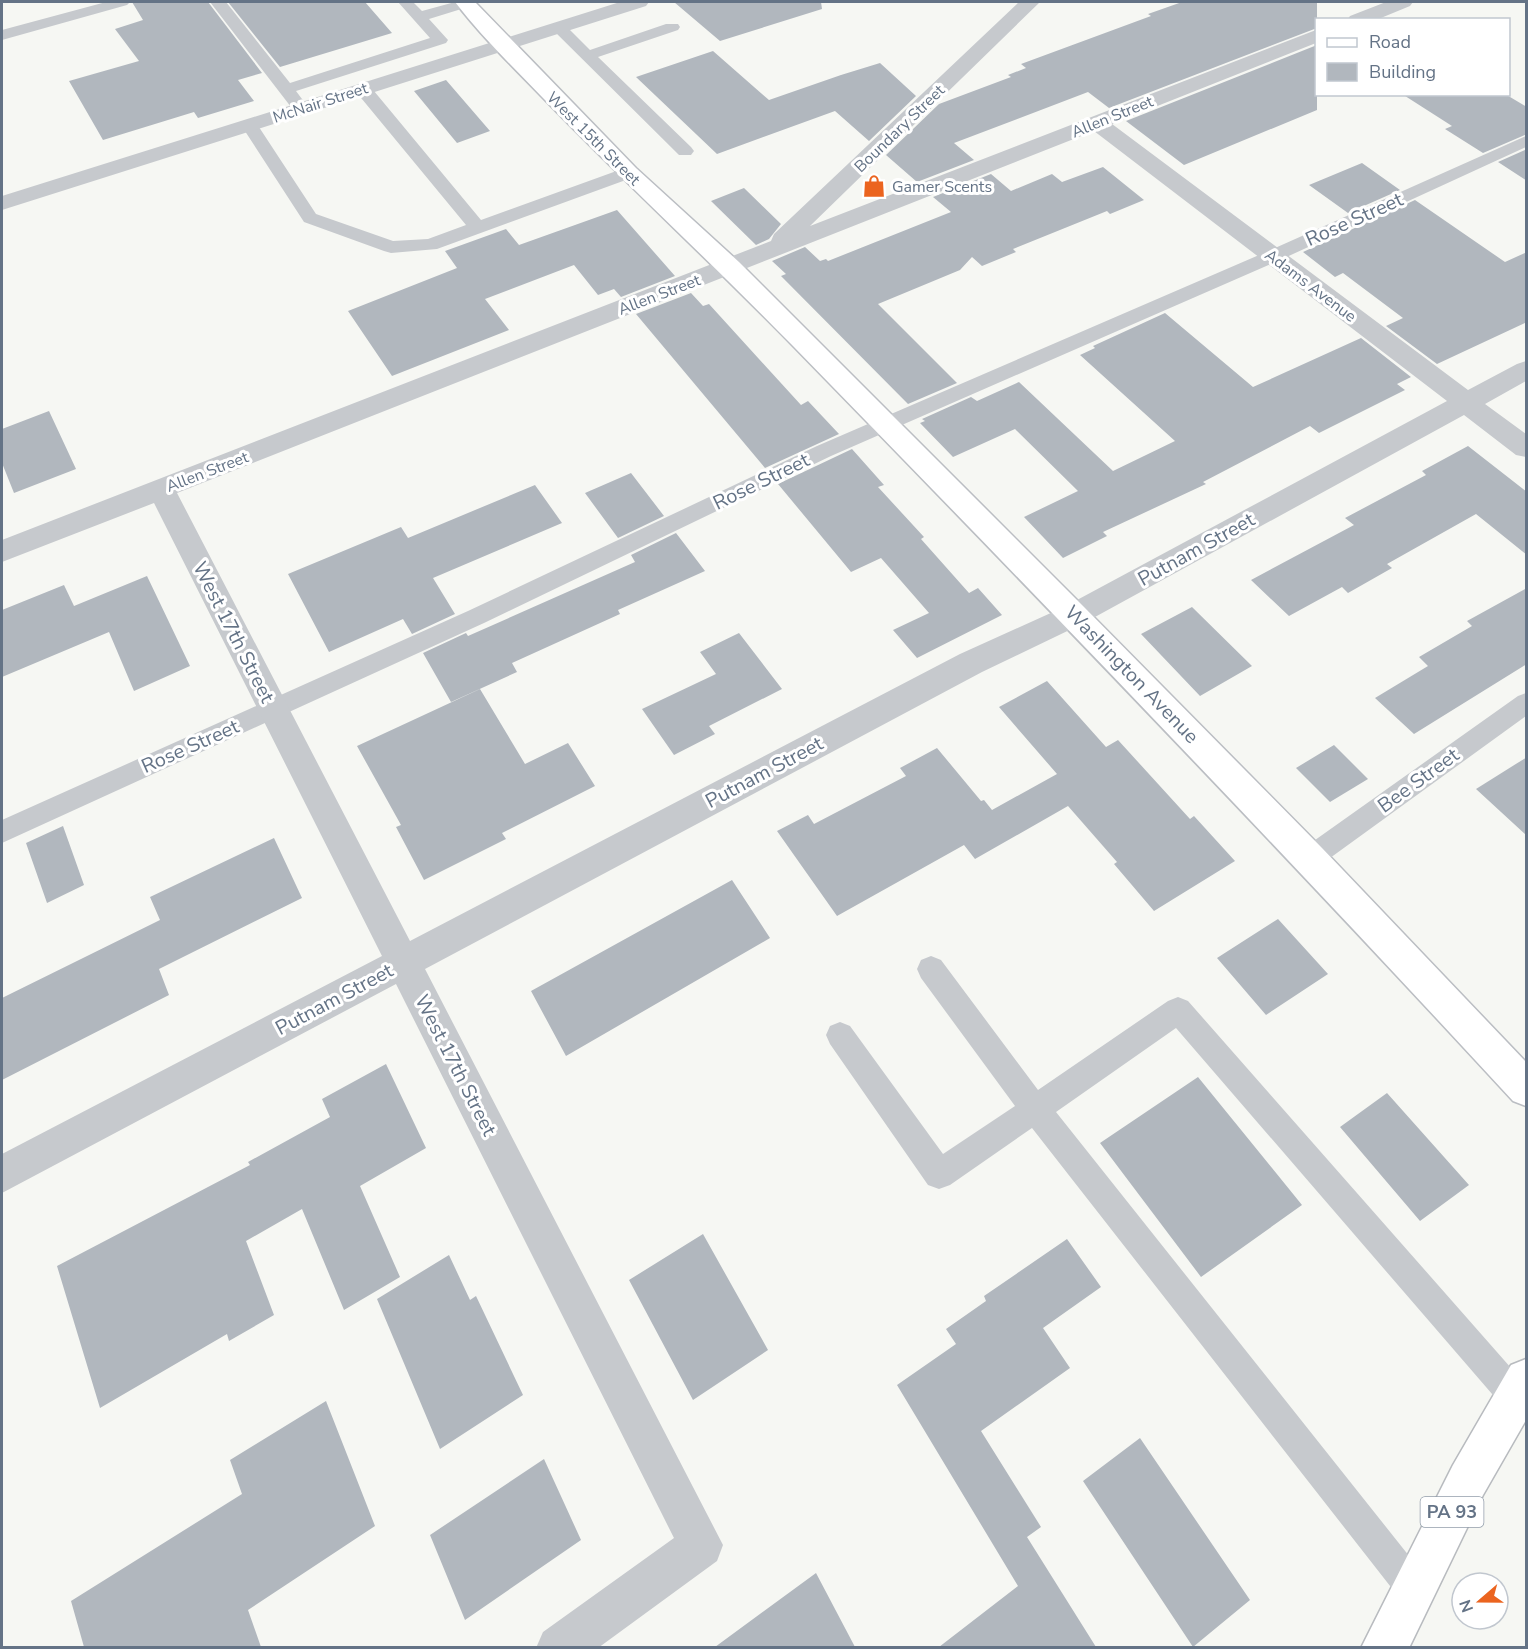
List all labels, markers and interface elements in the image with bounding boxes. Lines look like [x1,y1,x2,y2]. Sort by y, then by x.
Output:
legend [1315,18,1510,96]
text: Road [1369,30,1411,54]
text: Building [1369,60,1436,84]
street label: McNair Street [270,77,371,129]
street label: Boundary Street [850,80,950,178]
street label: West 15th Street [542,87,645,191]
street label: Allen Street [1068,90,1157,143]
shop icon: Gamer Scents [861,173,887,199]
place label: Gamer Scents [892,176,992,198]
street label: Rose Street [1301,186,1408,253]
street label: Adams Avenue [1260,244,1361,327]
street label: Allen Street [615,269,704,321]
street label: Allen Street [163,446,252,498]
street label: Rose Street [708,446,815,516]
street label: Putnam Street [1133,506,1260,593]
street label: West 17th Street [186,557,281,708]
street label: Washington Avenue [1058,599,1205,749]
street label: Rose Street [137,713,244,780]
street label: Putnam Street [701,730,829,815]
street label: Bee Street [1372,741,1465,819]
street label: Putnam Street [271,957,399,1042]
street label: West 17th Street [408,990,503,1141]
road number: PA 93 [1420,1497,1484,1527]
north arrow [1450,1571,1510,1631]
text: N [1454,1596,1479,1615]

